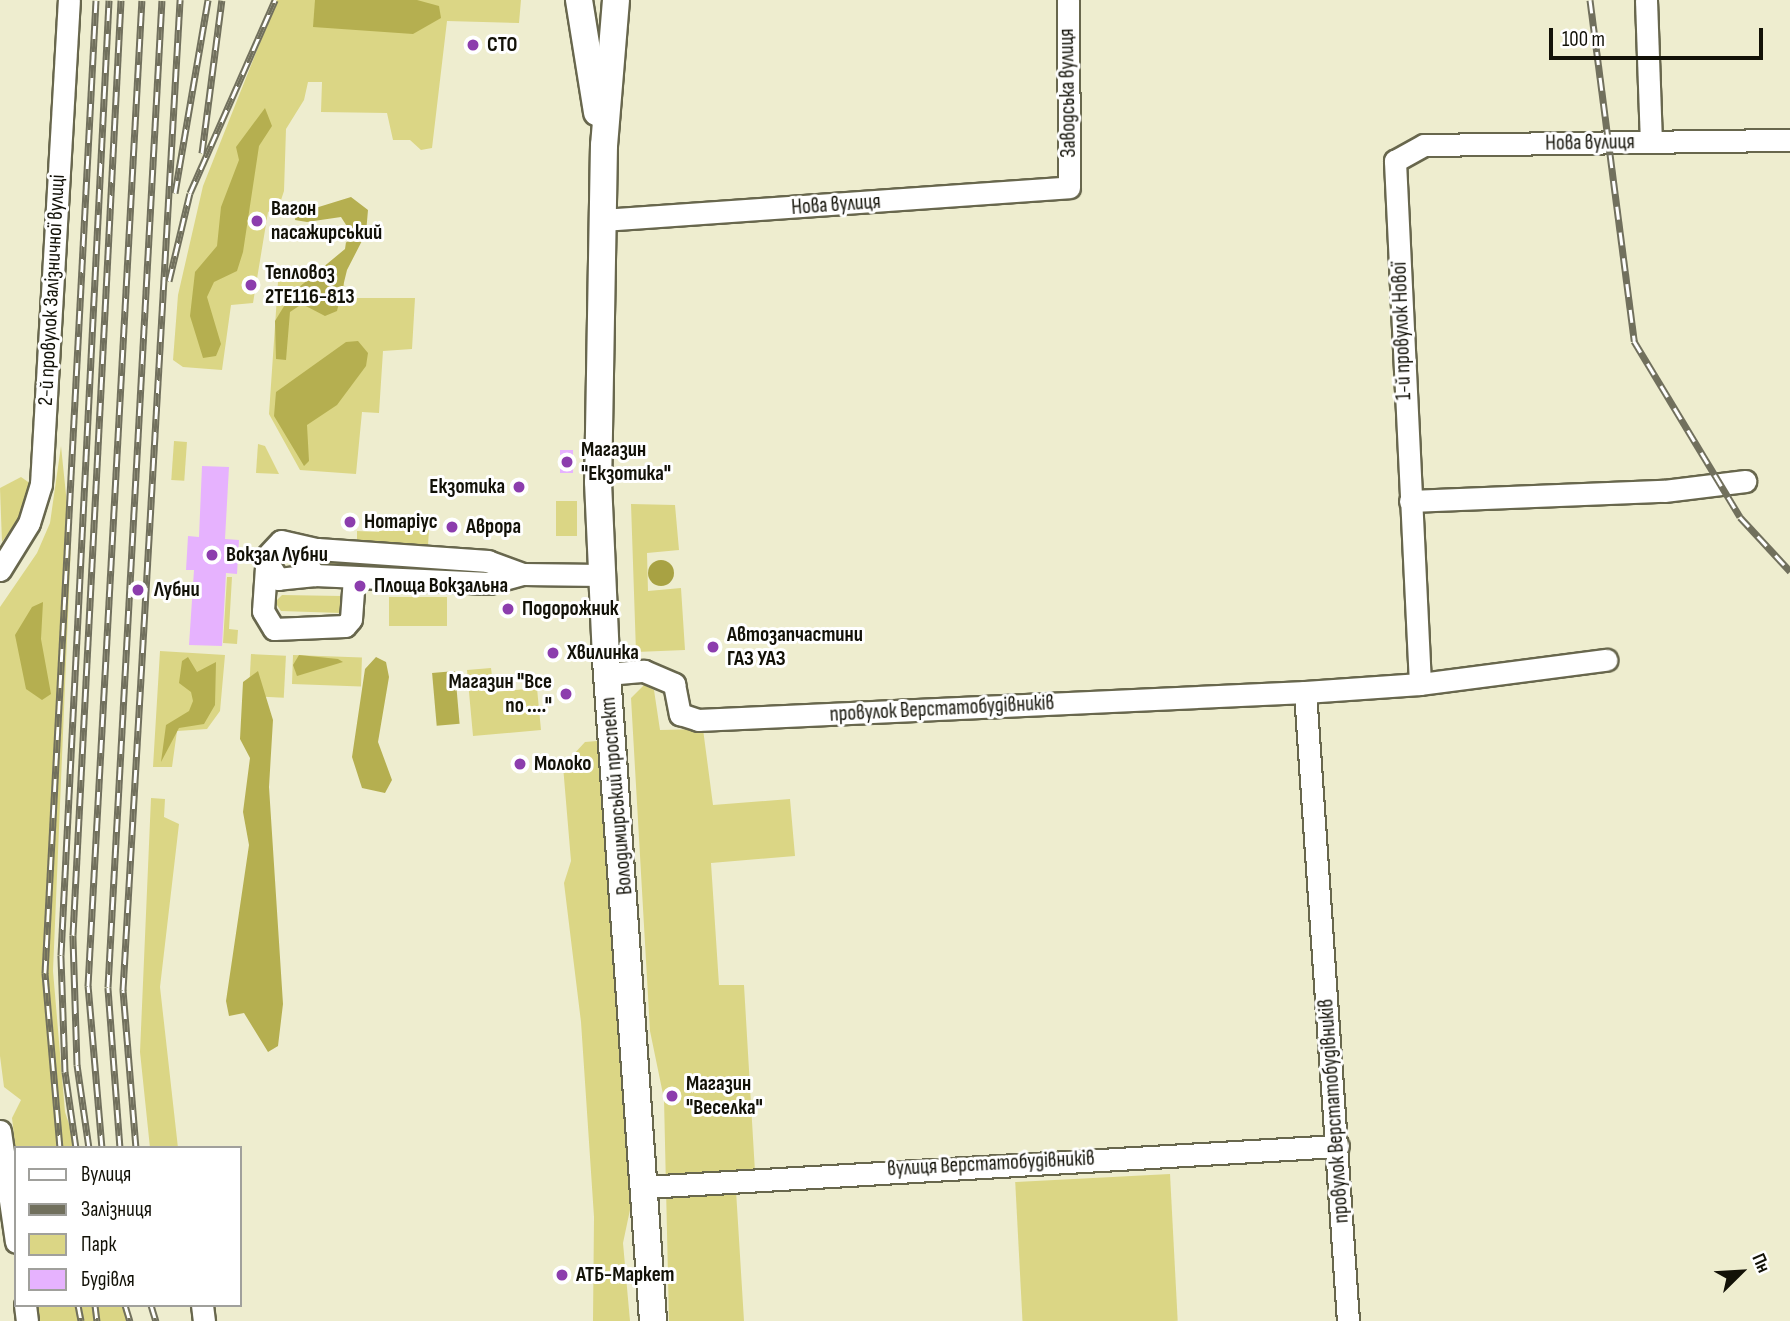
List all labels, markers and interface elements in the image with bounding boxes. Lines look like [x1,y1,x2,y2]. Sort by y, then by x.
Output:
scale bar [1552,14,1766,58]
text: 100 m [1562,27,1605,52]
street label: Заводська вулиця [1054,28,1082,158]
place label: СТО [487,32,517,58]
marker: СТО [465,37,481,53]
street label: Нова вулиця [1545,130,1635,156]
street label: 2-й провулок Залізничної вулиці [33,174,71,406]
street label: Нова вулиця [791,189,881,221]
place label: Вагон пасажирський [271,196,382,246]
marker: Вагон пасажирський [249,213,265,229]
place label: Тепловоз 2ТЕ116-813 [265,260,355,310]
street label: 1-й провулок Нової [1387,261,1417,401]
marker: Тепловоз 2ТЕ116-813 [243,277,259,293]
place label: Магазин "Екзотика" [581,437,671,487]
marker: Магазин "Екзотика" [559,454,575,470]
place label: Екзотика [429,474,505,500]
marker: Екзотика [511,479,527,495]
place label: Нотаріус [364,509,438,535]
marker: Нотаріус [342,514,358,530]
place label: Аврора [466,514,521,540]
marker: Аврора [444,519,460,535]
place label: Вокзал Лубни [226,542,328,568]
marker: Вокзал Лубни [204,547,220,563]
place label: Площа Вокзальна [374,573,508,599]
place label: Лубни [154,577,200,603]
marker: Площа Вокзальна [352,578,368,594]
marker: Лубни [128,580,148,600]
place label: Подорожник [522,596,619,622]
marker: Подорожник [500,601,516,617]
place label: Автозапчастини ГАЗ УАЗ [727,622,863,672]
marker: Автозапчастини ГАЗ УАЗ [705,639,721,655]
place label: Хвилинка [567,640,639,666]
marker: Хвилинка [545,645,561,661]
place label: Магазин "Все по ...." [449,669,552,719]
marker: Магазин "Все по ...." [558,686,574,702]
street label: провулок Верстатобудівників [829,691,1055,727]
street label: Володимирський проспект [596,696,638,896]
place label: Молоко [534,751,591,777]
marker: Молоко [512,756,528,772]
street label: провулок Верстатобудівників [1314,998,1354,1224]
place label: Магазин "Веселка" [686,1071,763,1121]
marker: Магазин "Веселка" [664,1088,680,1104]
legend [14,1146,242,1307]
street label: вулиця Верстатобудівників [887,1146,1095,1182]
text: Вулиця [81,1162,131,1187]
text: Залізниця [81,1197,152,1222]
text: Парк [81,1232,116,1257]
north arrow [1706,1237,1776,1307]
text: Пн [1746,1250,1775,1276]
place label: АТБ-Маркет [576,1262,675,1288]
text: Будівля [81,1267,135,1292]
marker: АТБ-Маркет [554,1267,570,1283]

